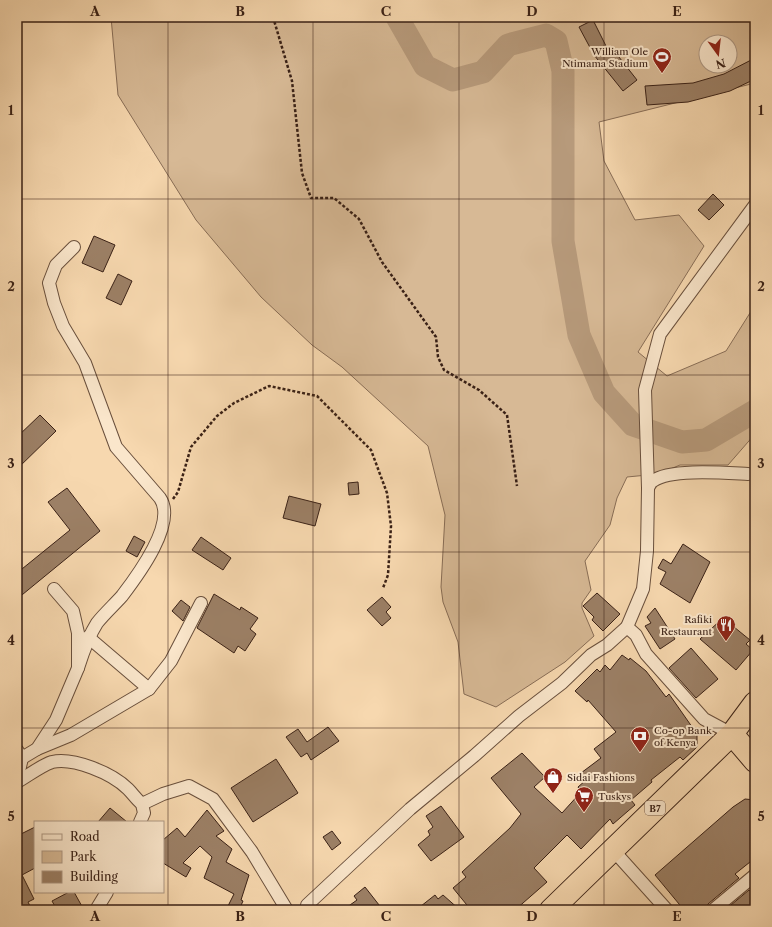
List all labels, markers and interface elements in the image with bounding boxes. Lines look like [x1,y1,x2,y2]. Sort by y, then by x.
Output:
text: A [89,3,101,19]
text: B [235,3,245,19]
text: C [381,3,391,19]
text: D [526,3,538,19]
text: E [672,3,682,19]
north arrow [698,34,738,74]
place label: William Ole Ntimama Stadium [562,45,649,70]
sports icon: William Ole Ntimama Stadium [651,46,673,74]
text: N [714,56,727,72]
text: 1 [8,102,14,118]
text: 1 [758,102,764,118]
text: 2 [7,278,15,294]
text: 2 [757,278,765,294]
text: 3 [7,455,15,471]
text: 3 [757,455,765,471]
place label: Rafiki Restaurant [661,613,712,638]
restaurant icon: Rafiki Restaurant [715,614,737,642]
text: 4 [7,632,15,648]
text: 4 [757,632,765,648]
place label: Co-op Bank of Kenya [654,724,713,749]
bank icon: Co-op Bank of Kenya [629,725,651,753]
shop icon: Sidai Fashions [542,766,564,794]
place label: Sidai Fashions [567,771,635,784]
supermarket icon: Tuskys [573,785,595,813]
place label: Tuskys [598,790,631,803]
road number: B7 [645,801,665,815]
text: 5 [7,808,15,824]
text: 5 [757,808,765,824]
legend [34,821,164,893]
text: Road [70,829,100,844]
text: Park [70,849,97,864]
text: Building [70,869,118,884]
text: A [89,908,101,924]
text: B [235,908,245,924]
text: C [381,908,391,924]
text: D [526,908,538,924]
text: E [672,908,682,924]

